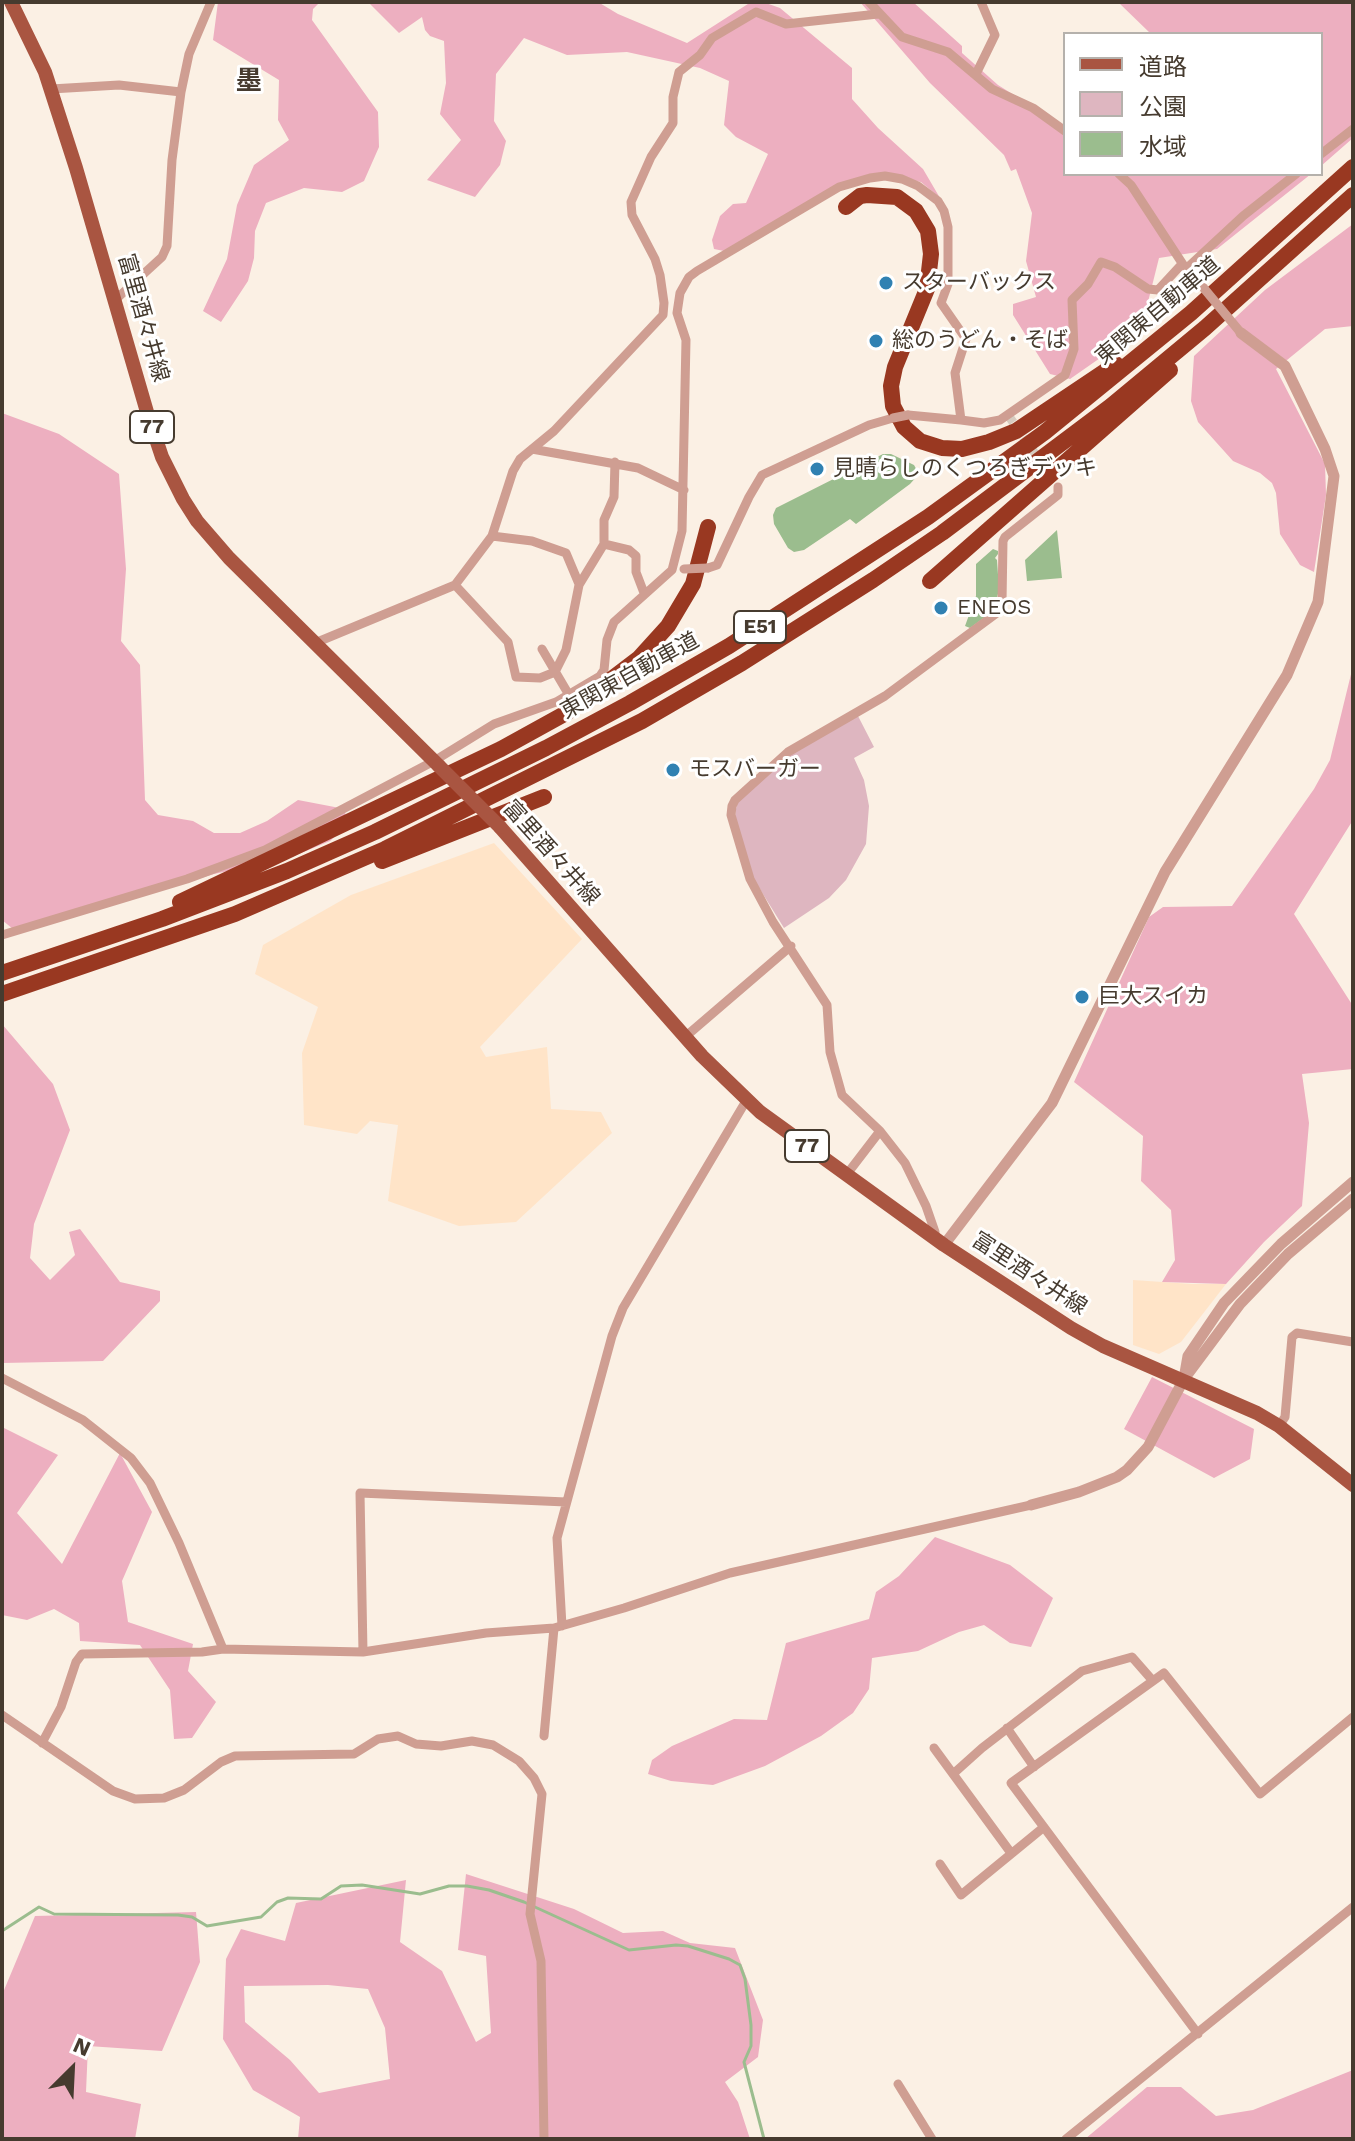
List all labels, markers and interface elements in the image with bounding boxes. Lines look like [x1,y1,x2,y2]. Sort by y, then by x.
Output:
legend [1063,32,1323,176]
text: 道路 [1139,53,1187,81]
district label: 墨 [236,65,262,97]
text: 公園 [1139,93,1187,121]
text: 水域 [1139,133,1187,161]
street label: 富里酒々井線 [112,251,174,385]
street label: 東関東自動車道 [1091,251,1225,371]
place label: スターバックス [902,270,1056,296]
marker: スターバックス [877,274,895,292]
place label: 総のうどん・そば [892,328,1068,354]
marker: 総のうどん・そば [867,332,885,350]
road number: 77 [130,411,174,443]
place label: 見晴らしのくつろぎデッキ [833,456,1097,482]
marker: 見晴らしのくつろぎデッキ [808,460,826,478]
place label: ENEOS [957,595,1031,621]
marker: ENEOS [932,599,950,617]
road number: E51 [734,611,786,643]
street label: 東関東自動車道 [556,627,704,725]
place label: モスバーガー [689,757,821,783]
marker: モスバーガー [664,761,682,779]
street label: 富里酒々井線 [497,795,605,911]
place label: 巨大スイカ [1098,984,1208,1010]
marker: 巨大スイカ [1073,988,1091,1006]
road number: 77 [785,1130,829,1162]
street label: 富里酒々井線 [966,1227,1092,1321]
north arrow [32,2029,112,2109]
text: N [69,2032,95,2061]

